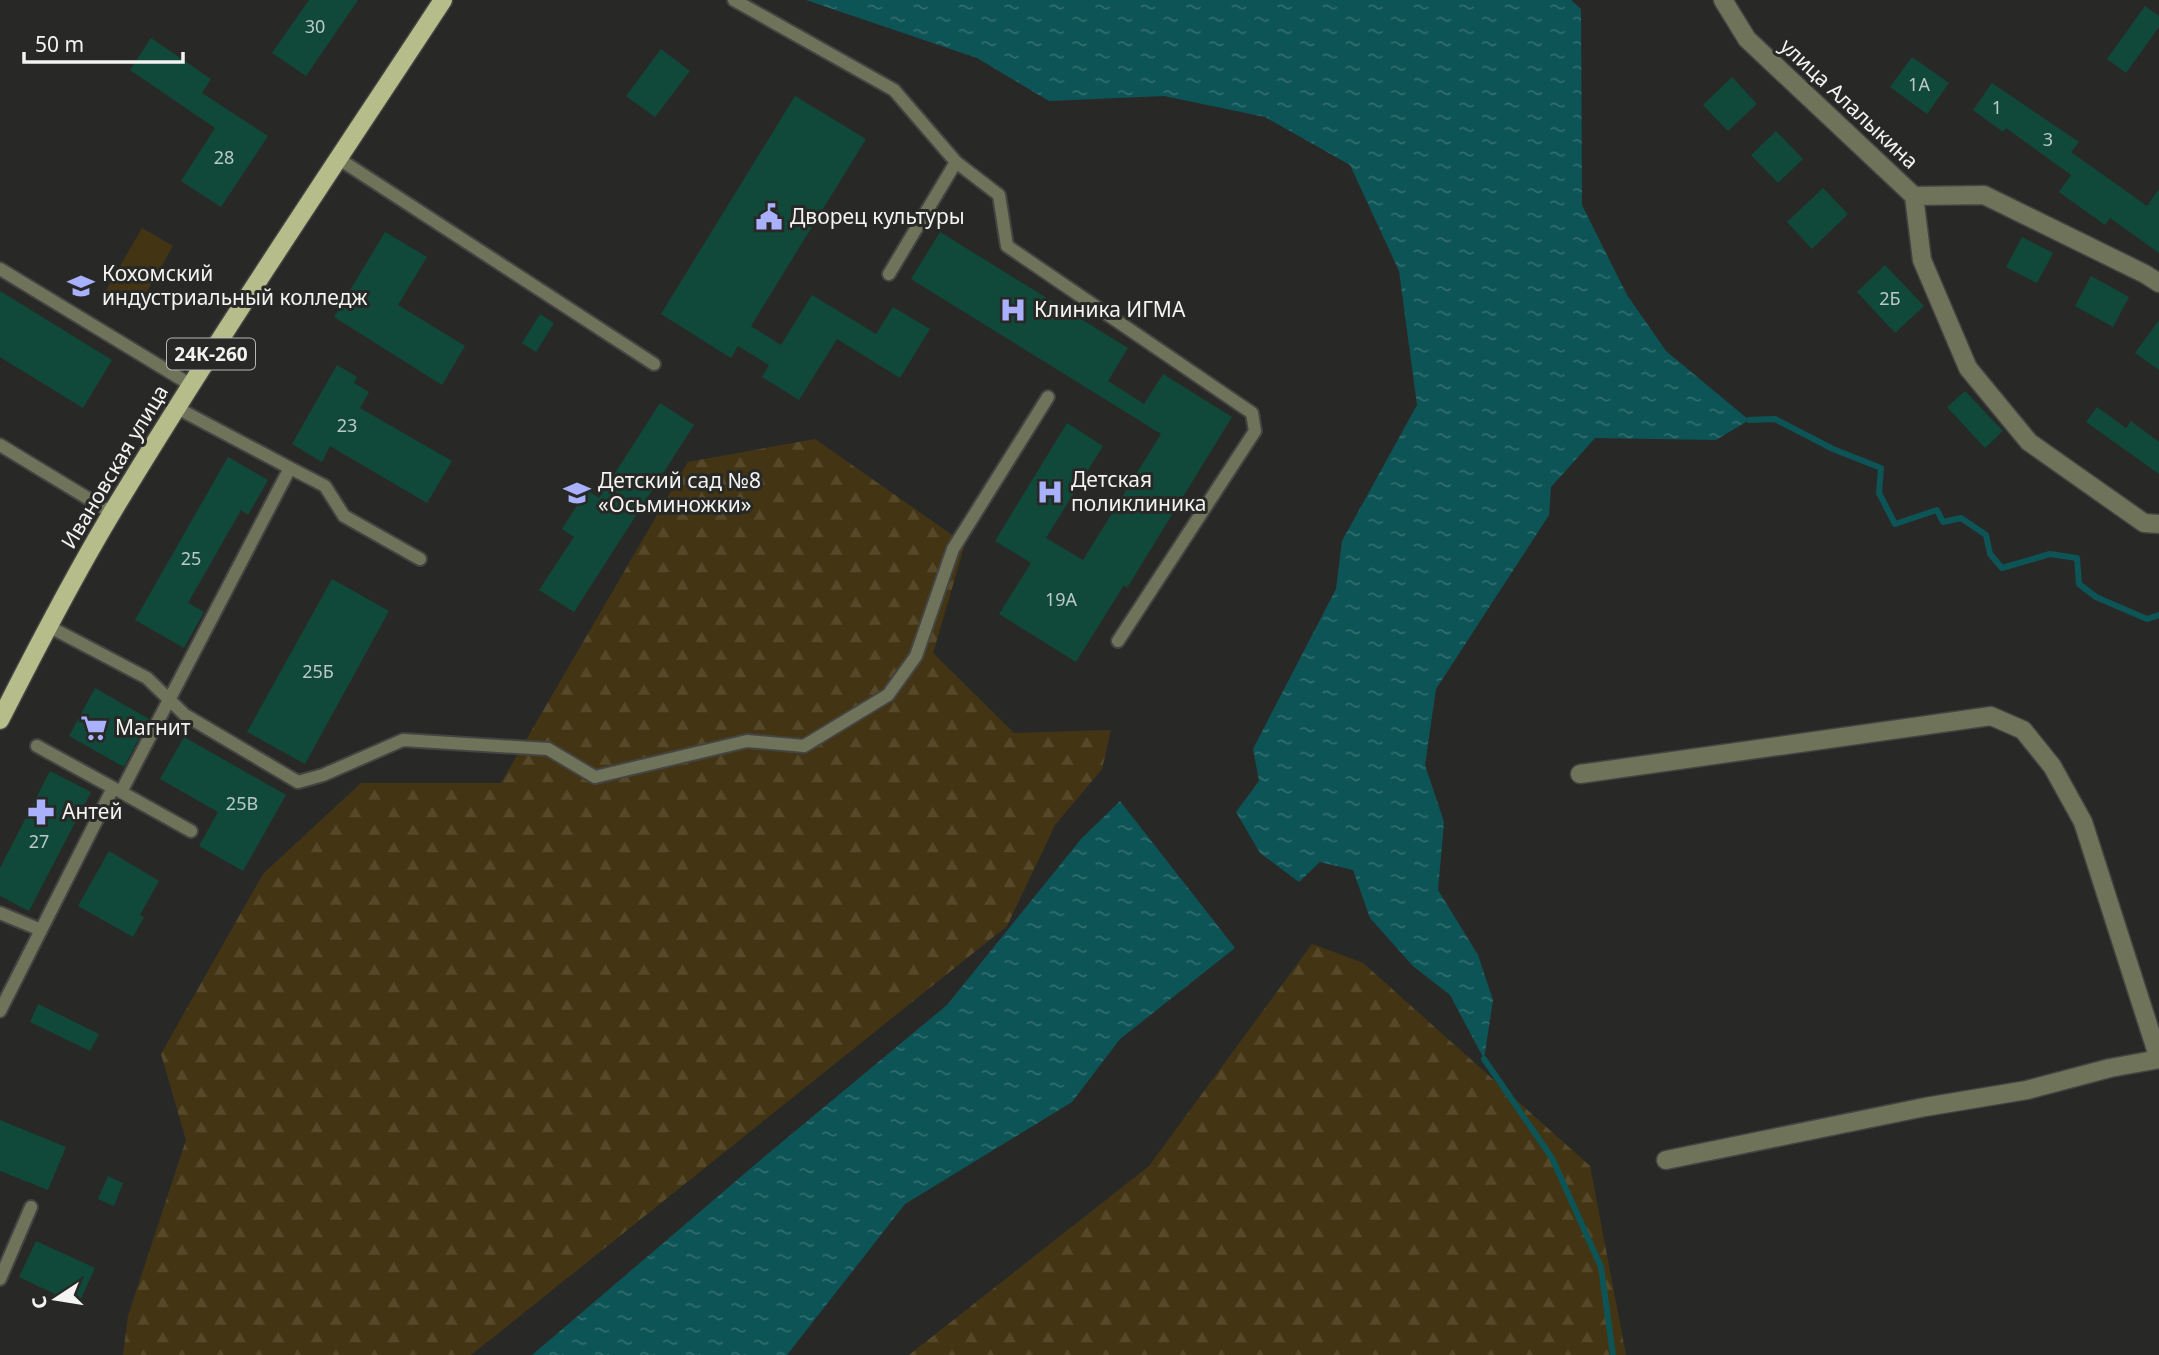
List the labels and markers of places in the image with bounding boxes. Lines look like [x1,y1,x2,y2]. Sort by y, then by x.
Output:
public building icon: Дворец культуры [754,202,784,232]
place label: Дворец культуры [790,202,965,230]
place label: Кохомский индустриальный колледж [102,259,367,311]
school or university icon: Кохомский индустриальный колледж [66,271,96,301]
hospital icon: Клиника ИГМА [998,295,1028,325]
place label: Клиника ИГМА [1034,295,1186,323]
place label: Детская поликлиника [1071,465,1206,517]
place label: Детский сад №8 «Осьминожки» [598,466,761,518]
hospital icon: Детская поликлиника [1035,477,1065,507]
school or university icon: Детский сад №8 «Осьминожки» [562,478,592,508]
supermarket icon: Магнит [79,713,109,743]
place label: Магнит [115,713,191,741]
pharmacy icon: Антей [26,797,56,827]
place label: Антей [62,797,122,825]

